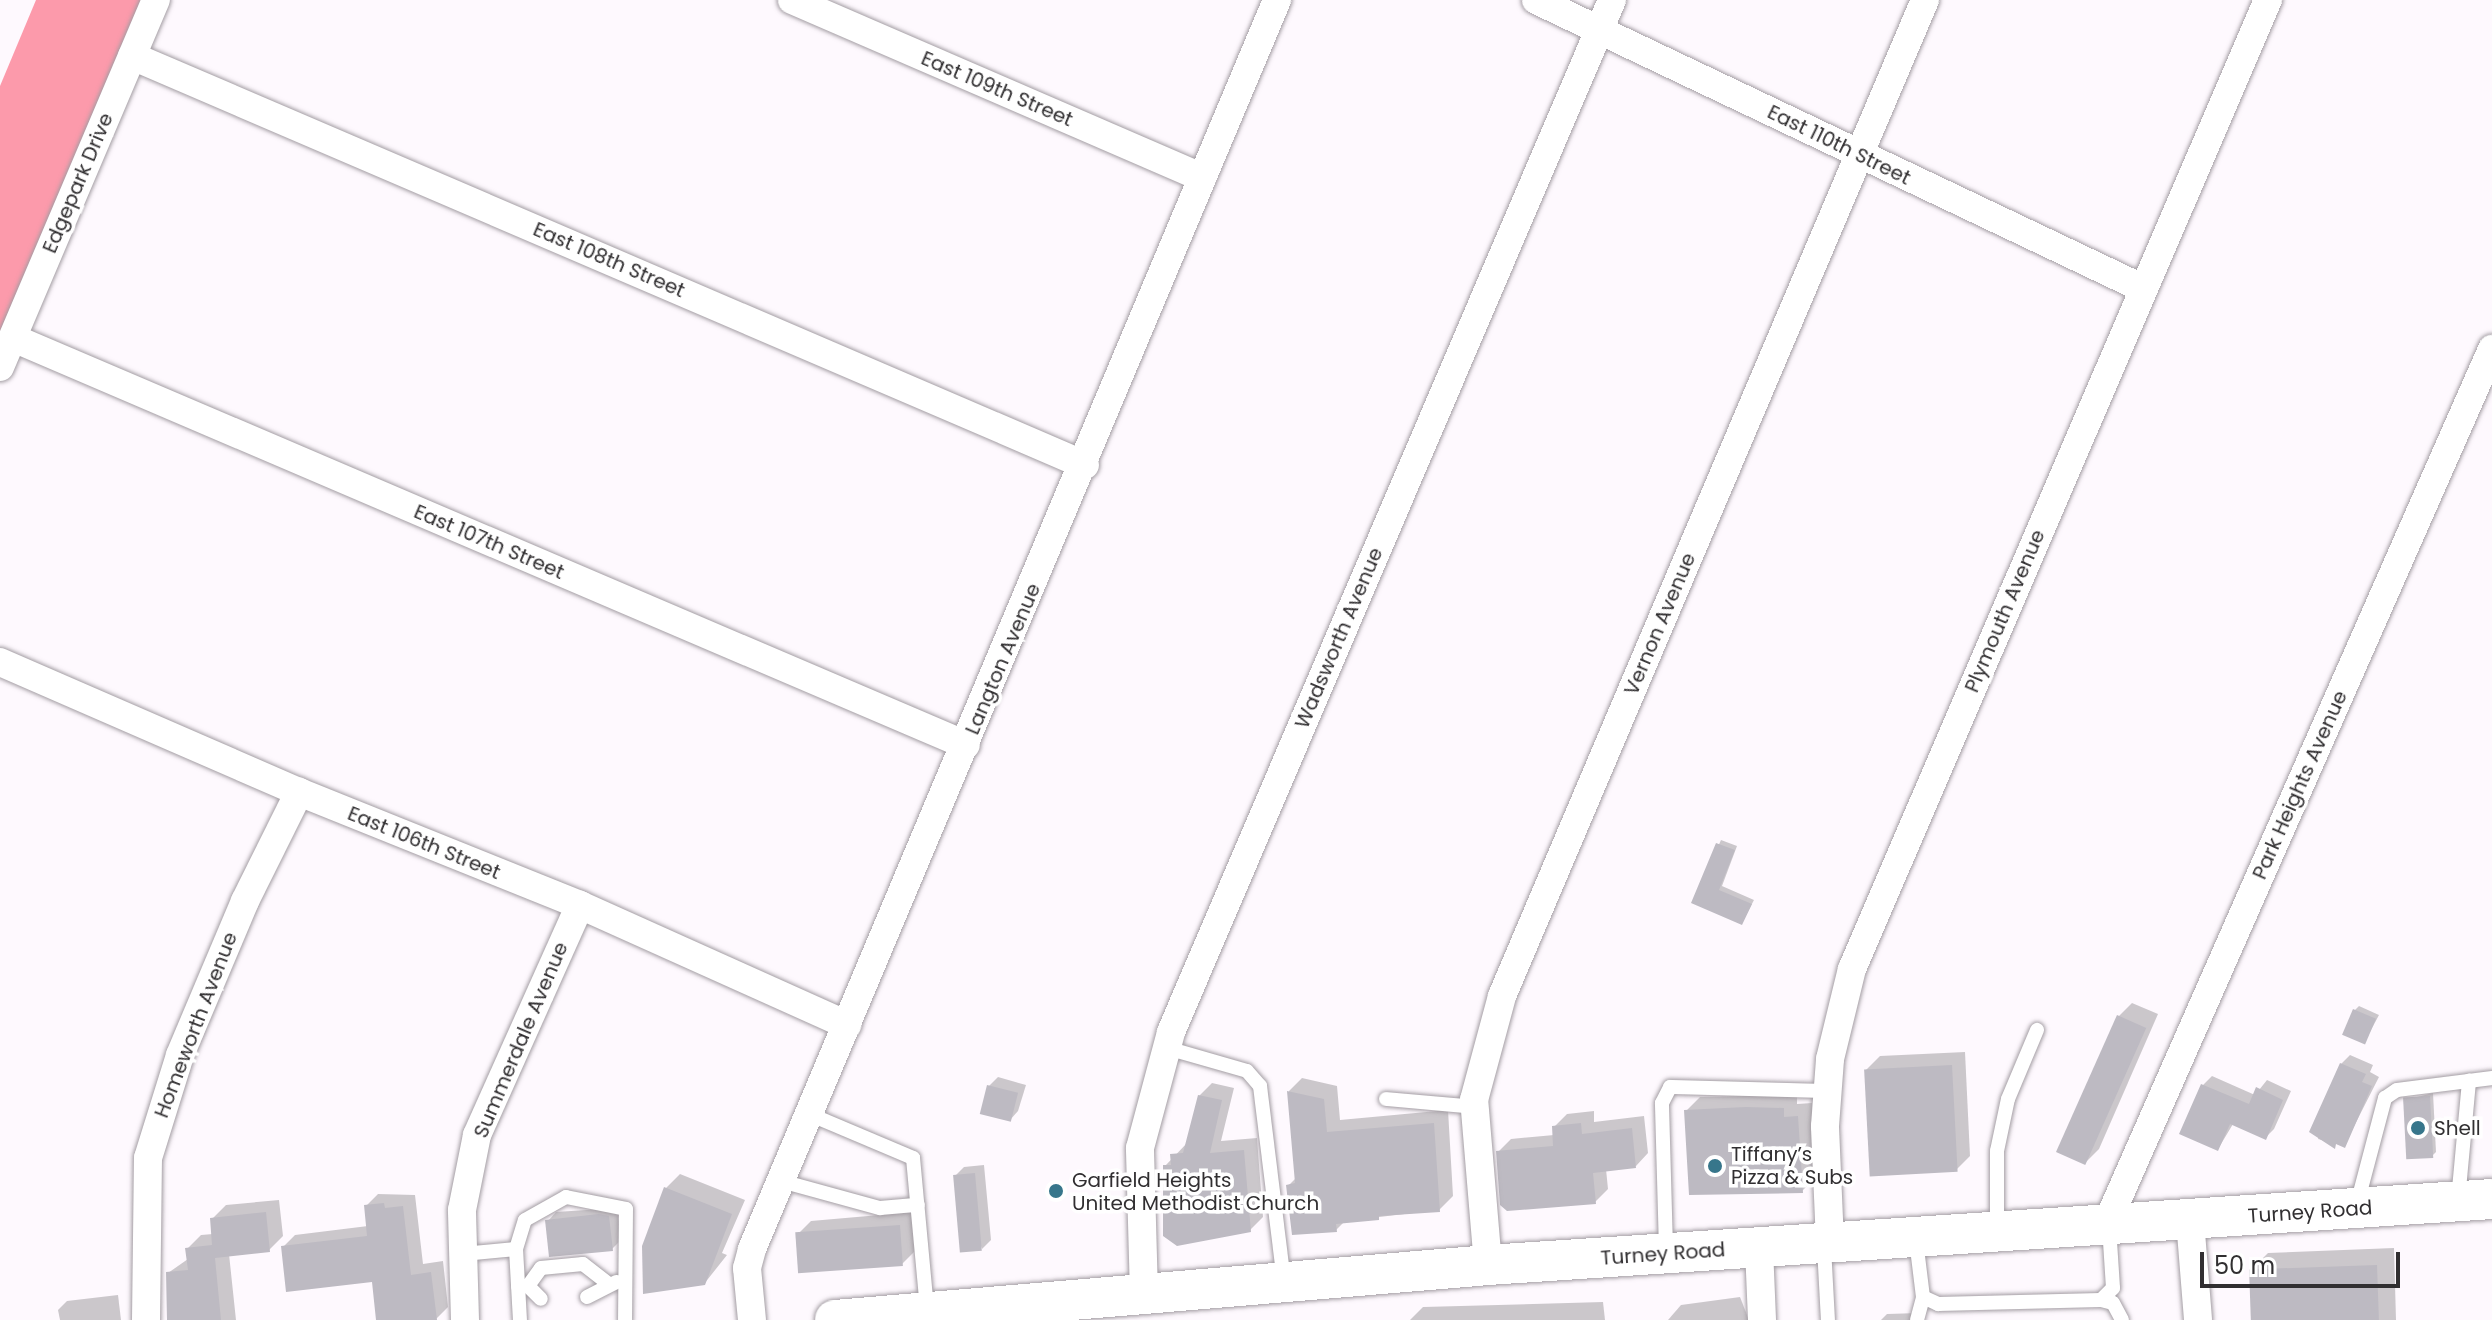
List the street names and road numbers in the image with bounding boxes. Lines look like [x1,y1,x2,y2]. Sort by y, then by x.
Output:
street label: East 109th Street [918,46,1076,132]
street label: East 110th Street [1764,100,1914,190]
street label: Edgepark Drive [38,109,118,257]
street label: East 108th Street [530,217,688,303]
street label: East 107th Street [410,500,568,584]
street label: Plymouth Avenue [1960,526,2050,696]
street label: Wadsworth Avenue [1290,544,1388,732]
street label: Vernon Avenue [1619,549,1701,699]
street label: Langton Avenue [960,580,1046,738]
street label: Park Heights Avenue [2248,687,2352,883]
street label: East 106th Street [344,801,504,885]
street label: Homeworth Avenue [150,929,242,1121]
street label: Summerdale Avenue [469,938,573,1142]
street label: Turney Road [2247,1196,2373,1228]
street label: Turney Road [1600,1238,1726,1270]

